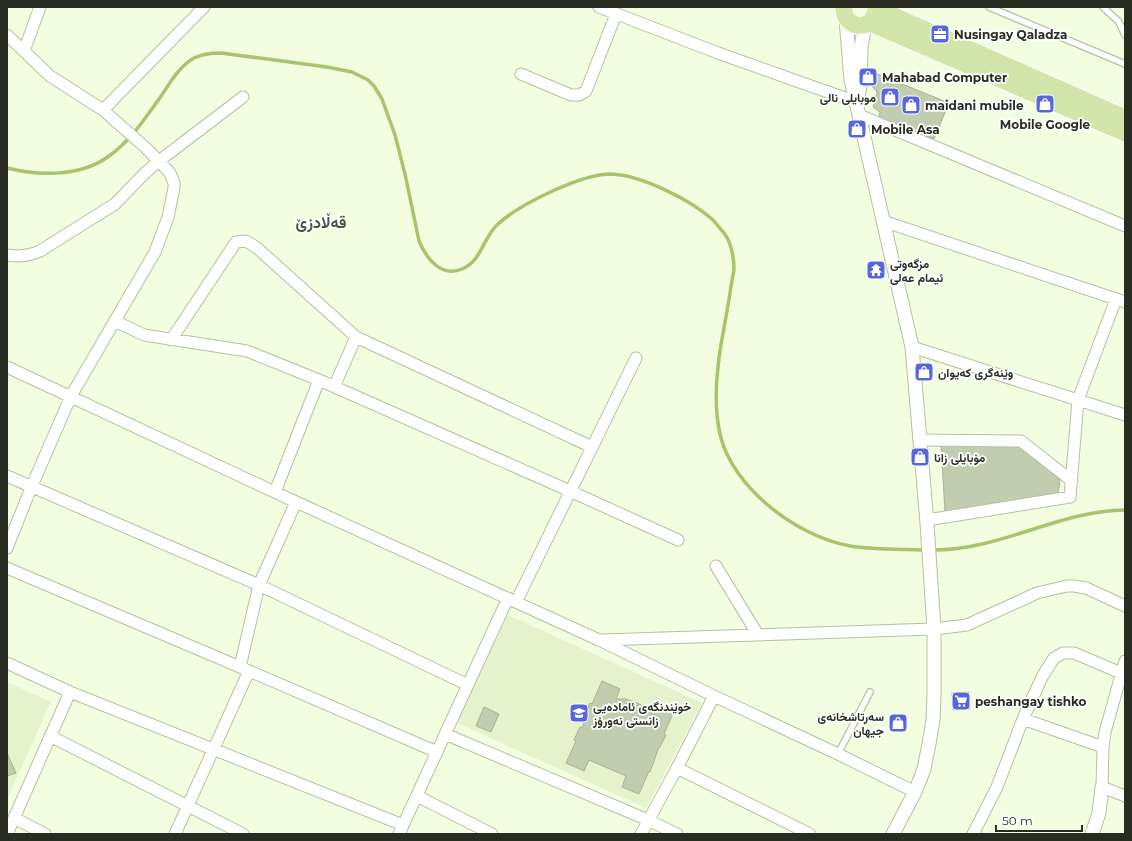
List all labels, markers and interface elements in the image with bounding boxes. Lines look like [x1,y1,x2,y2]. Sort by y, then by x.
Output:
office icon: Nusingay Qaladza [929,23,951,45]
place label: Nusingay Qaladza [954,27,1067,42]
shop icon: Mahabad Computer [857,66,879,88]
place label: Mahabad Computer [882,70,1007,85]
shop icon: موبايلى نالى [879,86,901,108]
place label: موبايلى نالى [820,90,876,106]
shop icon: Mobile Google [1034,93,1056,115]
shop icon: maidani mubile [900,94,922,116]
place label: maidani mubile [925,98,1024,113]
place label: Mobile Google [1000,117,1091,132]
shop icon: Mobile Asa [846,118,868,140]
place label: Mobile Asa [871,122,940,137]
district label: قەڵادزێ [296,213,346,233]
place label: مزگەوتی ئیمام عەلی [890,256,944,286]
temple icon: مزگەوتی ئیمام عەلی [865,259,887,281]
shop icon: وێنەگری کەیوان [913,361,935,383]
place label: وێنەگری کەیوان [938,365,1014,381]
shop icon: مۆبایلی زانا [909,446,931,468]
place label: مۆبایلی زانا [934,450,986,466]
supermarket icon: peshangay tishko [950,690,972,712]
place label: peshangay tishko [975,694,1087,709]
place label: خوێندنگەی ئامادەیی زانستی نەورۆز [592,699,691,729]
school or university icon: خوێندنگەی ئامادەیی زانستی نەورۆز [568,702,590,724]
place label: سەرتاشخانەی جیهان [817,709,884,739]
shop icon: سەرتاشخانەی جیهان [887,712,909,734]
scale bar [996,807,1082,833]
text: 50 m [1002,813,1033,828]

